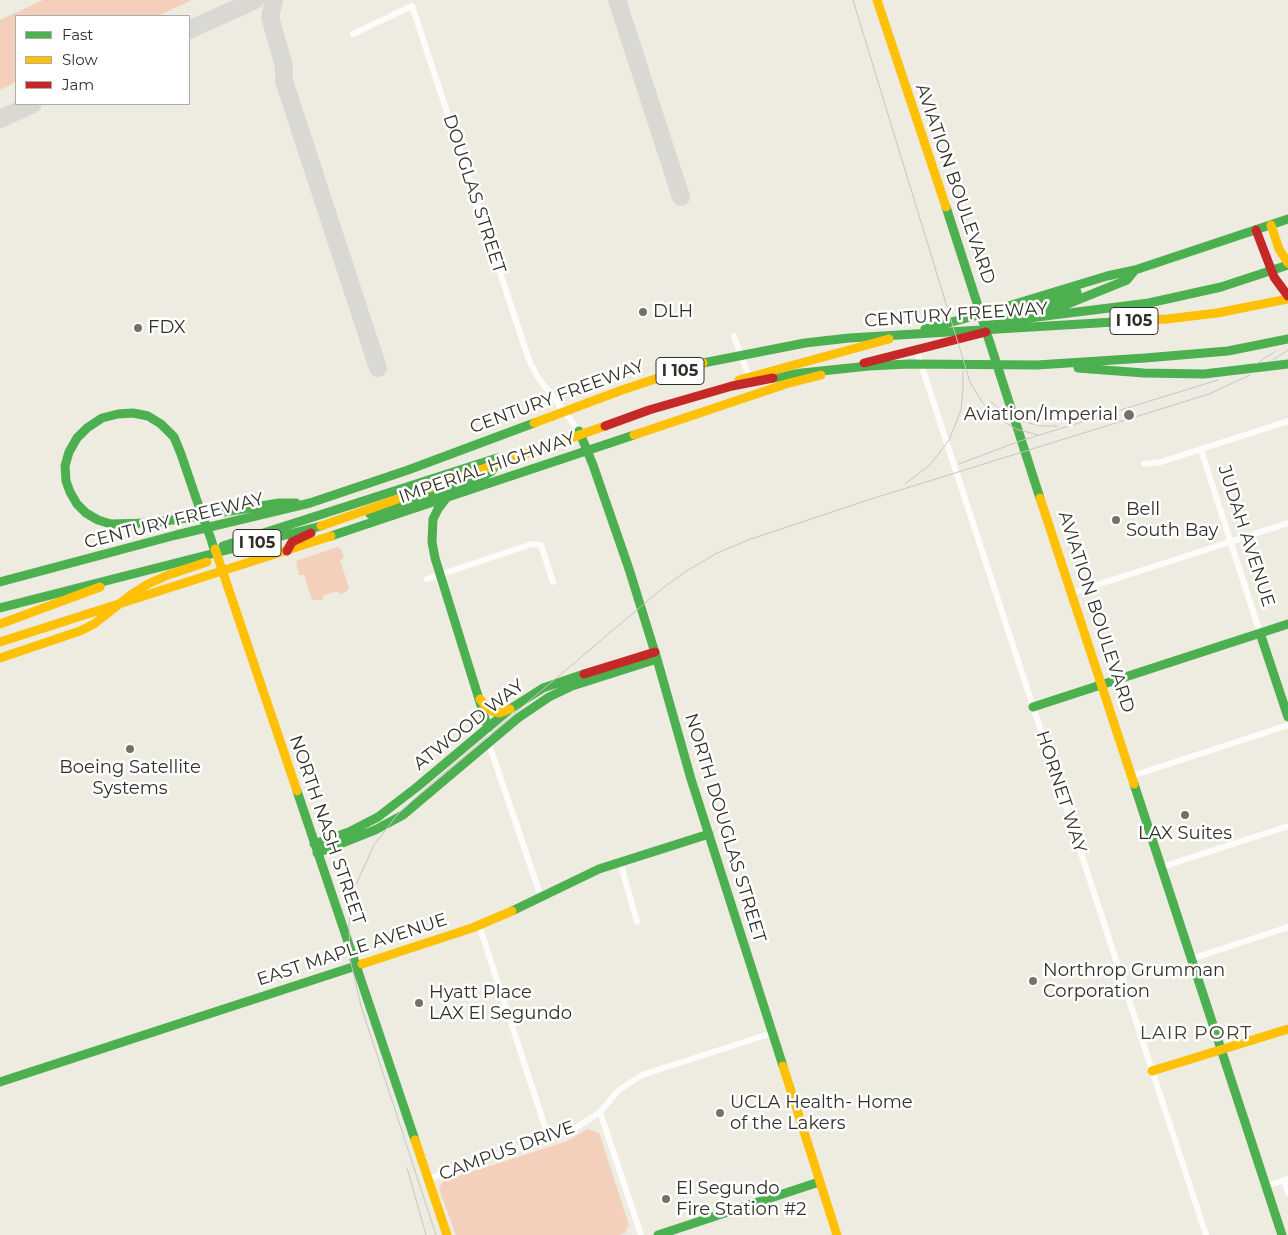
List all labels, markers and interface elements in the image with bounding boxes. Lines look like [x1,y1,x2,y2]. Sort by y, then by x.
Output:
legend [15,15,190,105]
text: Fast [62,25,93,44]
text: Slow [62,50,98,69]
text: Jam [62,75,94,94]
street label: AVIATION BOULEVARD [911,81,999,287]
street label: DOUGLAS STREET [438,112,510,276]
street label: CENTURY FREEWAY [864,298,1048,332]
place label: DLH [653,301,693,323]
marker: DLH [637,306,649,318]
road number: I 105 [1110,308,1158,334]
place label: FDX [148,317,186,339]
marker: FDX [132,322,144,334]
street label: CENTURY FREEWAY [467,355,647,439]
road number: I 105 [656,358,704,384]
place label: Aviation/Imperial [964,404,1118,426]
marker: Aviation/Imperial [1122,408,1136,422]
street label: IMPERIAL HIGHWAY [396,428,578,508]
street label: JUDAH AVENUE [1213,462,1279,610]
street label: CENTURY FREEWAY [82,488,266,554]
place label: Bell South Bay [1126,499,1218,542]
street label: AVIATION BOULEVARD [1053,509,1139,715]
marker: Bell South Bay [1110,514,1122,526]
road number: I 105 [233,530,281,556]
street label: ATWOOD WAY [409,675,529,775]
street label: NORTH DOUGLAS STREET [680,711,770,945]
street label: HORNET WAY [1031,728,1091,856]
street label: NORTH NASH STREET [284,732,370,928]
marker: Boeing Satellite Systems [124,743,136,755]
place label: Boeing Satellite Systems [59,757,201,800]
marker: LAX Suites [1179,809,1191,821]
place label: LAX Suites [1138,823,1232,845]
street label: EAST MAPLE AVENUE [254,909,450,991]
place label: Northrop Grumman Corporation [1043,960,1225,1002]
marker: Northrop Grumman Corporation [1027,975,1039,987]
place label: Hyatt Place LAX El Segundo [429,982,572,1024]
marker: Hyatt Place LAX El Segundo [413,997,425,1009]
district label: LAIR PORT [1139,1022,1253,1044]
place label: UCLA Health- Home of the Lakers [730,1092,913,1134]
marker: UCLA Health- Home of the Lakers [714,1107,726,1119]
street label: CAMPUS DRIVE [436,1116,578,1186]
place label: El Segundo Fire Station #2 [676,1178,807,1220]
marker: El Segundo Fire Station #2 [660,1193,672,1205]

